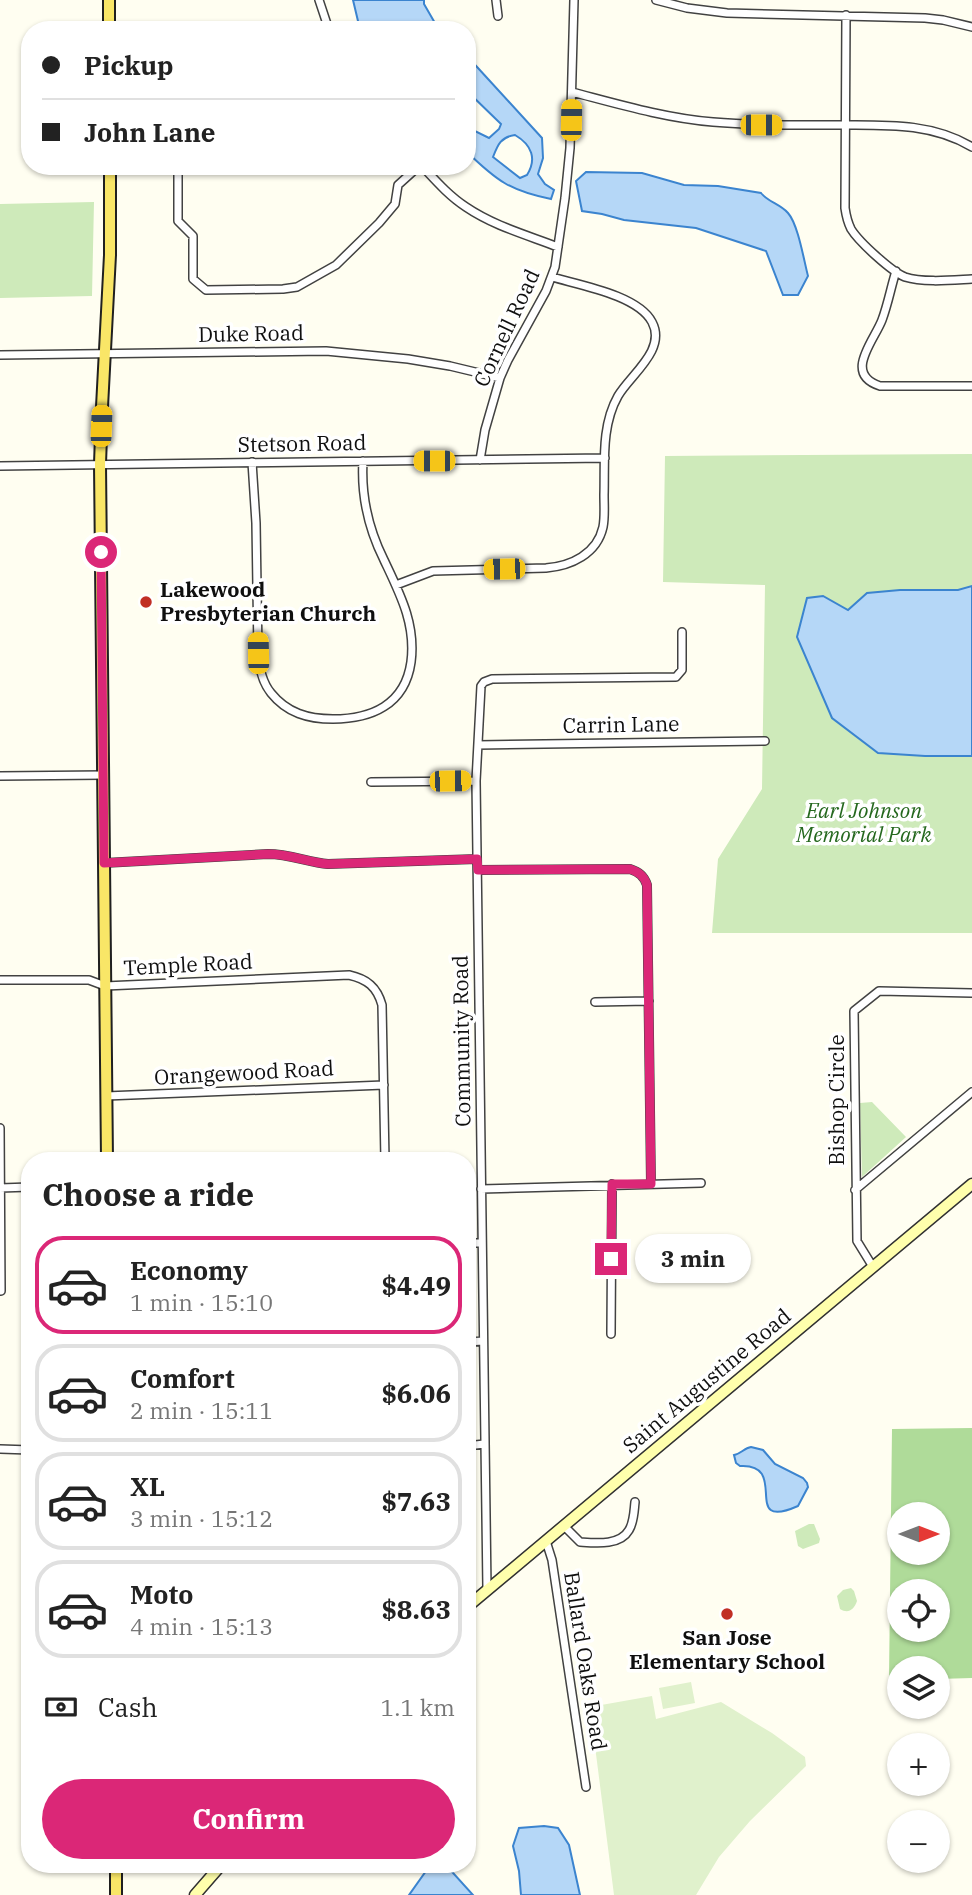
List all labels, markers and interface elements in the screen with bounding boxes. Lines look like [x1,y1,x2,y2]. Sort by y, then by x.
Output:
text: Pickup [84,48,174,82]
car [561,99,582,141]
text: John Lane [84,115,216,149]
car [741,115,783,136]
street label: Cornell Road [467,264,546,391]
street label: Duke Road [198,318,304,348]
car [90,405,113,447]
street label: Stetson Road [237,428,367,458]
car [414,451,456,472]
route start [85,536,117,568]
car [483,558,526,580]
place label: Lakewood Presbyterian Church [160,575,377,627]
marker: Lakewood Presbyterian Church [138,594,154,610]
car [248,632,269,674]
street label: Carrin Lane [562,709,680,739]
car [429,770,472,792]
park label: Earl Johnson Memorial Park [795,796,933,848]
street label: Temple Road [123,947,254,981]
street label: Community Road [445,955,476,1127]
street label: Bishop Circle [822,1034,850,1166]
street label: Orangewood Road [153,1053,335,1091]
text: Choose a ride [42,1173,254,1215]
callout: 3 min [636,1234,751,1284]
route end [595,1243,627,1275]
text: 3 min [661,1243,725,1273]
text: Economy [130,1253,248,1287]
icon: car [46,1254,109,1317]
text: $4.49 [381,1268,451,1302]
text: 1 min · 15:10 [130,1287,273,1317]
street label: Saint Augustine Road [616,1301,796,1459]
text: Comfort [130,1361,235,1395]
icon: car [46,1362,109,1425]
text: $6.06 [381,1376,451,1410]
text: 2 min · 15:11 [130,1395,273,1425]
text: XL [130,1469,165,1503]
icon: car [46,1470,109,1533]
text: $7.63 [381,1484,451,1518]
north arrow [887,1502,950,1564]
map controls [887,1502,950,1873]
text: 3 min · 15:12 [130,1503,273,1533]
street label: Ballard Oaks Road [558,1570,614,1752]
text: Moto [130,1577,193,1611]
icon: car [46,1578,109,1641]
button: locate [887,1579,950,1642]
text: $8.63 [381,1592,451,1626]
marker: San Jose Elementary School [719,1606,735,1622]
text: 4 min · 15:13 [130,1611,273,1641]
place label: San Jose Elementary School [629,1623,825,1675]
button: layers [887,1656,950,1719]
icon: cash [42,1688,80,1726]
text: Cash [98,1690,158,1724]
text: 1.1 km [381,1692,455,1722]
button: + [887,1733,950,1796]
button: Confirm [42,1779,455,1859]
button: − [887,1810,950,1873]

